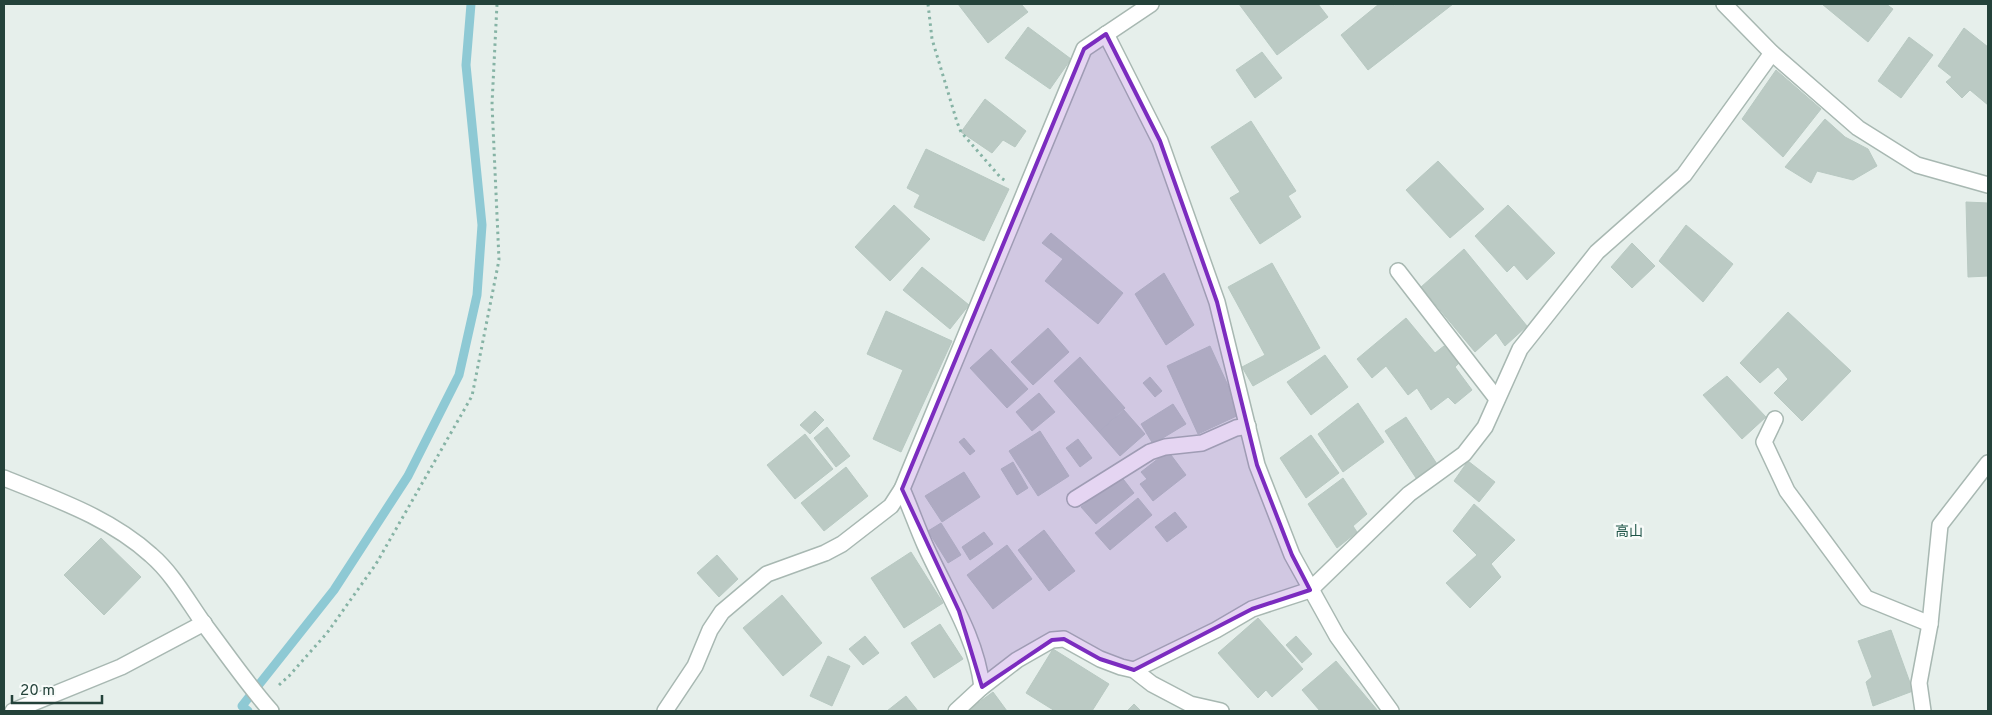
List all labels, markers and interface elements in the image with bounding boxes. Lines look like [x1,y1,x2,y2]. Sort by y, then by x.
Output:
district label: 高山 [1615,524,1643,541]
scale bar [12,672,102,704]
text: 20 m [20,682,55,701]

